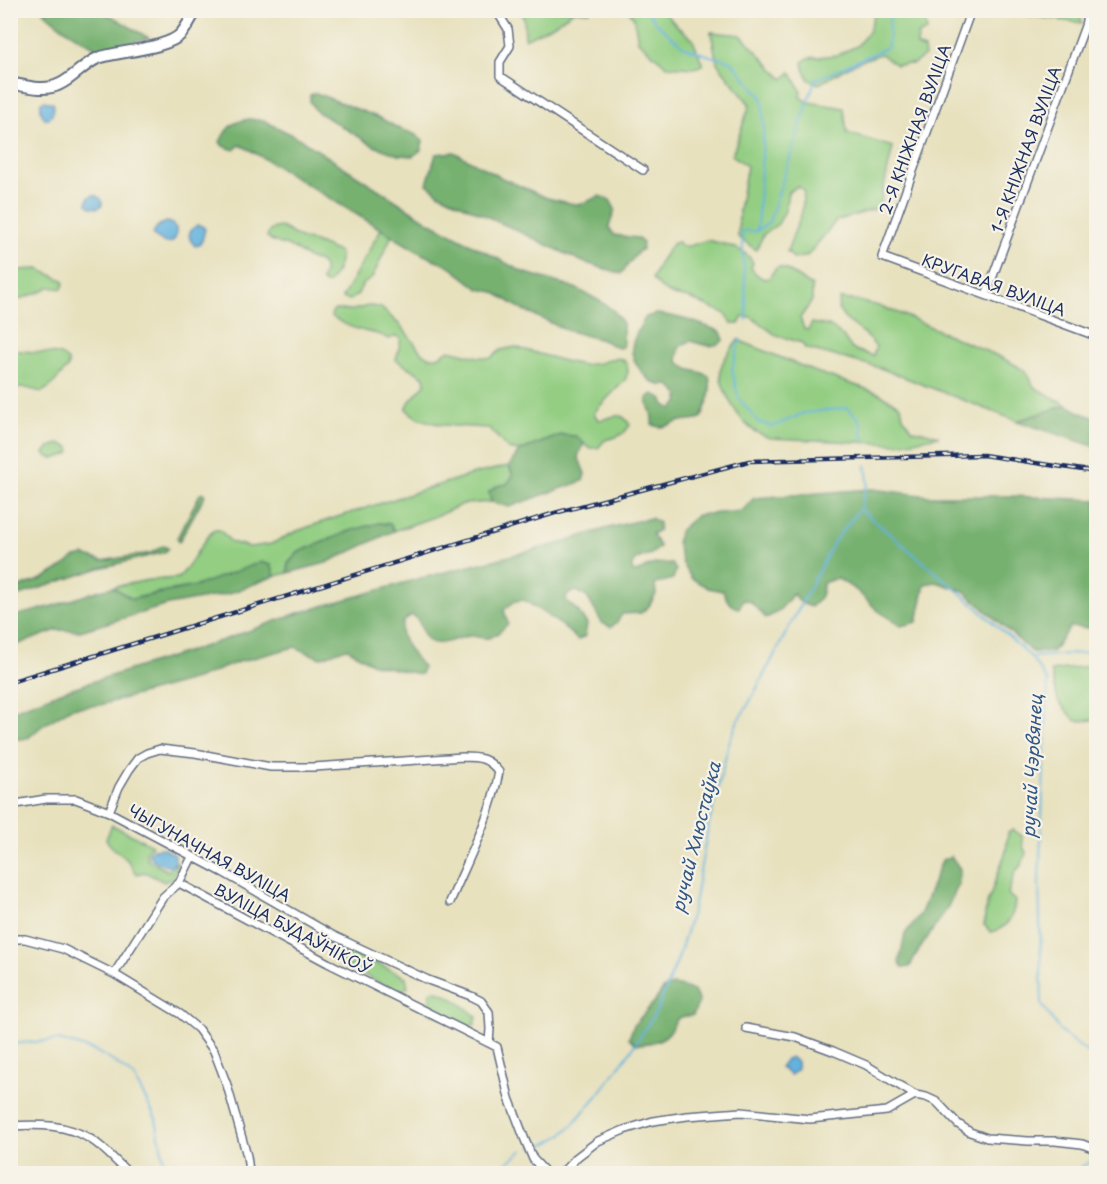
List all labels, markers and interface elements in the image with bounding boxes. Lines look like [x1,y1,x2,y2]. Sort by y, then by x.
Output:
street label: 2-Я КНІЖНАЯ ВУЛІЦА [872,40,956,218]
street label: 1-Я КНІЖНАЯ ВУЛІЦА [984,62,1066,236]
street label: КРУГАВАЯ ВУЛІЦА [918,247,1070,321]
water label: ручай Чэрвянец [1014,693,1048,839]
water label: ручай Хлюстаўка [663,758,727,915]
street label: ЧЫГУНАЧНАЯ ВУЛІЦА [124,797,296,907]
street label: ВУЛІЦА БУДАЎНІКОЎ [210,876,377,980]

